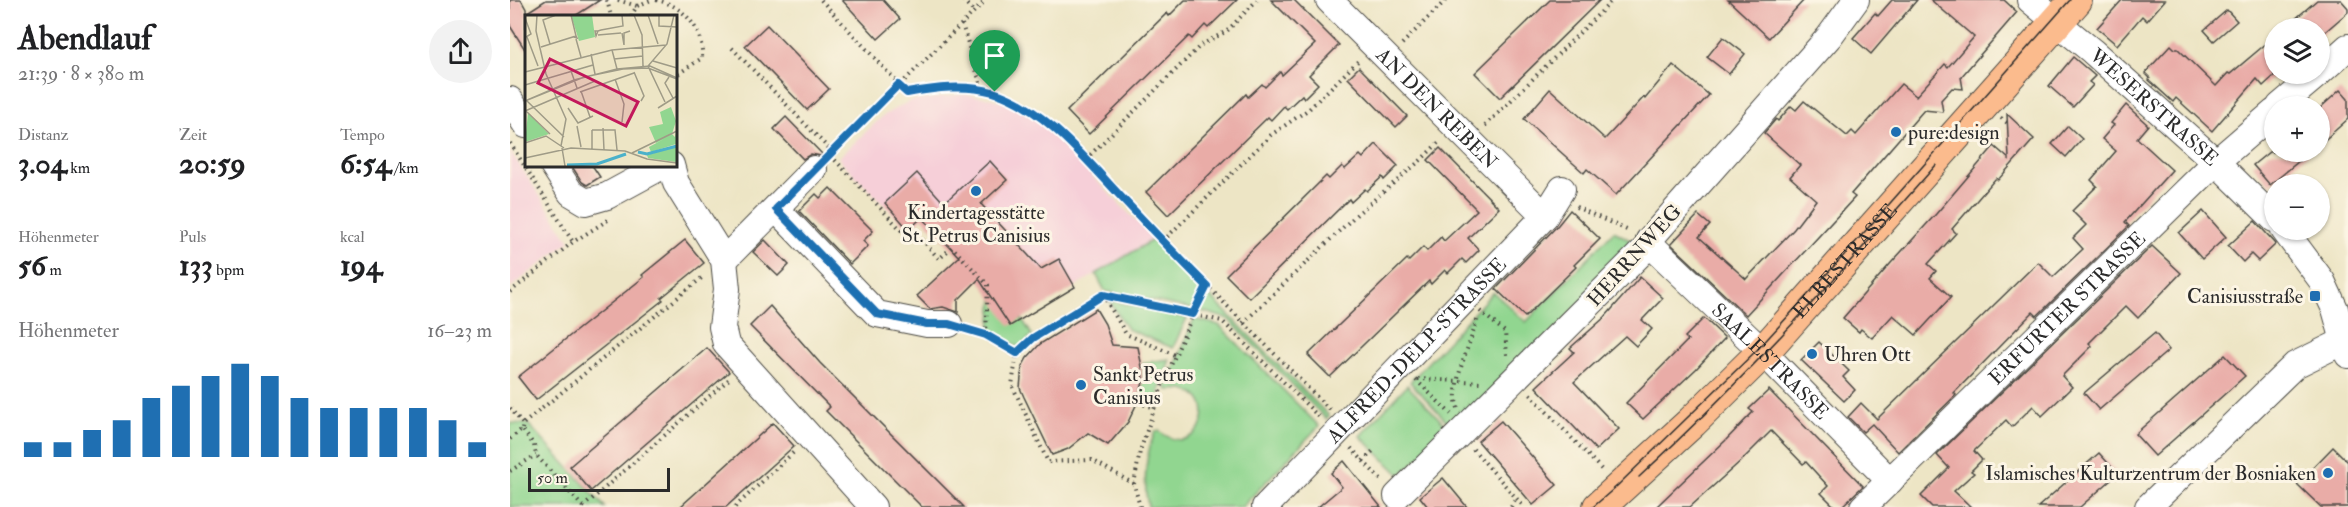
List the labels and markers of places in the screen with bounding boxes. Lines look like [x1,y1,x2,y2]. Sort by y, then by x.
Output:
pin [969,30,1020,92]
place label: pure:design [1907,120,2000,146]
marker: pure:design [1889,125,1903,139]
marker: Kindertagesstätte St. Petrus Canisius [969,184,983,198]
place label: Kindertagesstätte St. Petrus Canisius [902,200,1050,248]
place label: Canisiusstraße [2187,284,2303,309]
marker: Canisiusstraße [2308,289,2322,303]
place label: Uhren Ott [1824,342,1911,367]
marker: Uhren Ott [1805,347,1819,361]
place label: Sankt Petrus Canisius [1093,362,1194,410]
marker: Sankt Petrus Canisius [1074,378,1088,392]
place label: Islamisches Kulturzentrum der Bosniaken [1985,461,2316,486]
marker: Islamisches Kulturzentrum der Bosniaken [2321,466,2335,480]

